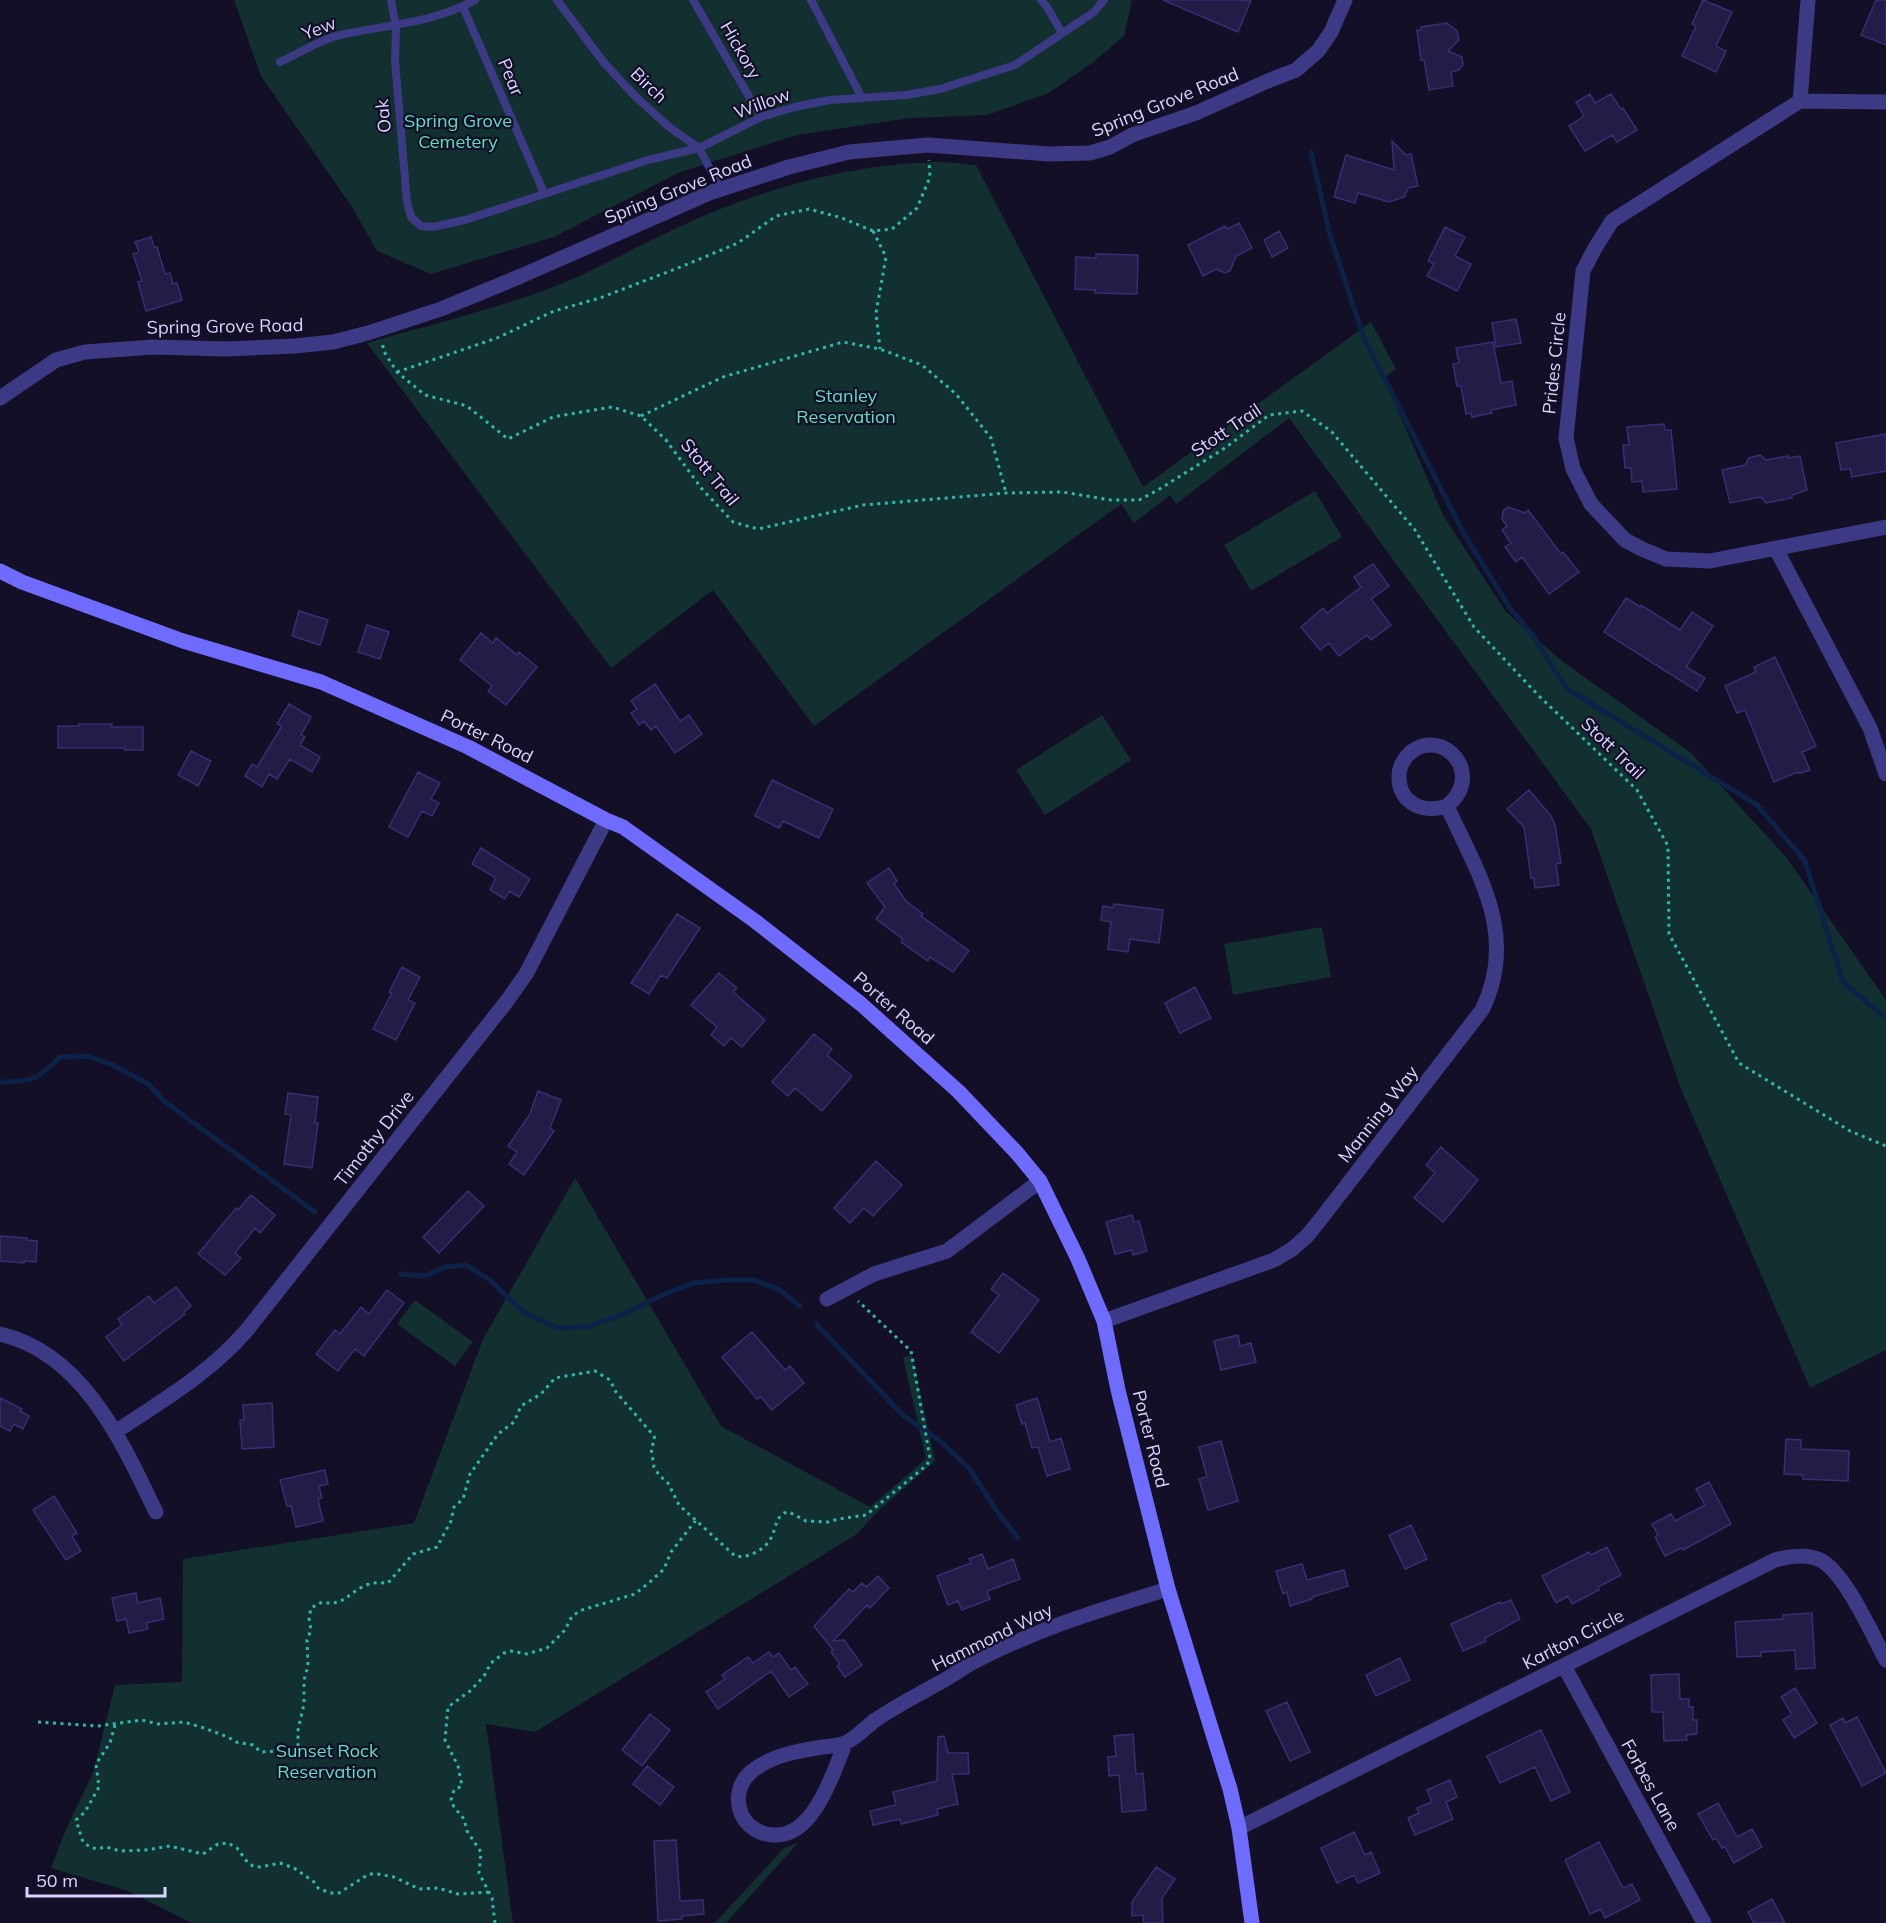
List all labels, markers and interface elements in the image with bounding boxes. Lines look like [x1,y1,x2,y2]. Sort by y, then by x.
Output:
street label: Yew [298,11,340,45]
street label: Hickory [715,17,767,83]
street label: Pear [493,55,529,100]
street label: Birch [626,62,672,108]
street label: Spring Grove Road [1088,62,1242,142]
street label: Willow [731,82,794,124]
street label: Oak [370,97,396,134]
park label: Spring Grove Cemetery [404,109,512,153]
street label: Spring Grove Road [601,149,755,229]
street label: Prides Circle [1537,311,1571,415]
street label: Spring Grove Road [146,313,304,339]
park label: Stanley Reservation [796,384,896,428]
street label: Stott Trail [1186,398,1266,462]
street label: Stott Trail [676,434,744,510]
street label: Porter Road [437,704,537,768]
street label: Stott Trail [1576,712,1650,784]
street label: Porter Road [849,967,939,1049]
street label: Manning Way [1333,1060,1423,1167]
street label: Timothy Drive [329,1085,419,1191]
street label: Porter Road [1128,1388,1174,1490]
street label: Hammond Way [928,1598,1057,1676]
street label: Karlton Circle [1518,1604,1628,1674]
street label: Forbes Lane [1616,1735,1686,1835]
park label: Sunset Rock Reservation [276,1739,379,1783]
scale bar [27,1860,165,1898]
text: 50 m [36,1869,78,1892]

